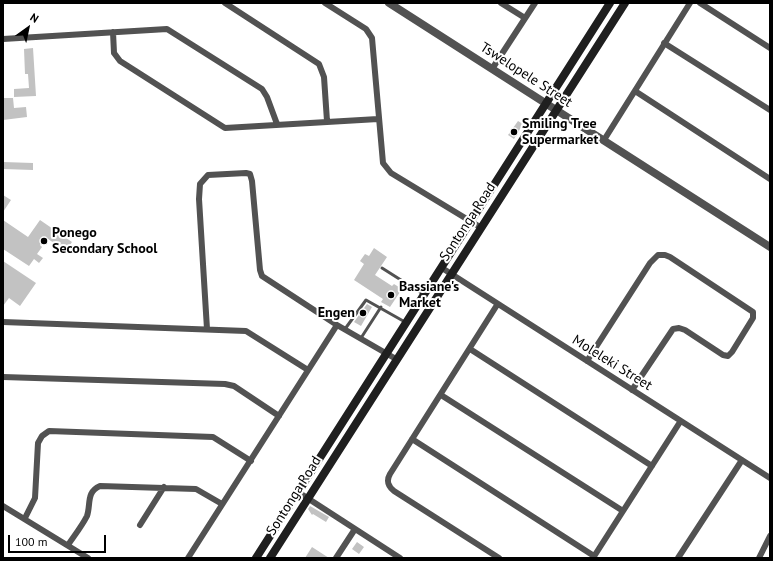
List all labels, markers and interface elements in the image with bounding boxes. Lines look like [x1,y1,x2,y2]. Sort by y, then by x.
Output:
north arrow [8,8,48,48]
text: N [28,10,41,26]
street label: Tswelopele Street [477,39,575,111]
place label: Smiling Tree Supermarket [522,116,598,148]
marker: Smiling Tree Supermarket [509,127,519,137]
street label: Sontonga Road [436,180,500,264]
place label: Ponego Secondary School [52,225,157,258]
marker: Ponego Secondary School [39,236,49,246]
place label: Bassiane's Market [399,279,459,312]
marker: Bassiane's Market [386,290,396,300]
place label: Engen [318,305,355,321]
marker: Engen [358,308,368,318]
street label: Moleleki Street [569,332,655,394]
street label: Sontonga Road [263,453,325,539]
scale bar [10,527,108,553]
text: 100 m [15,534,48,549]

